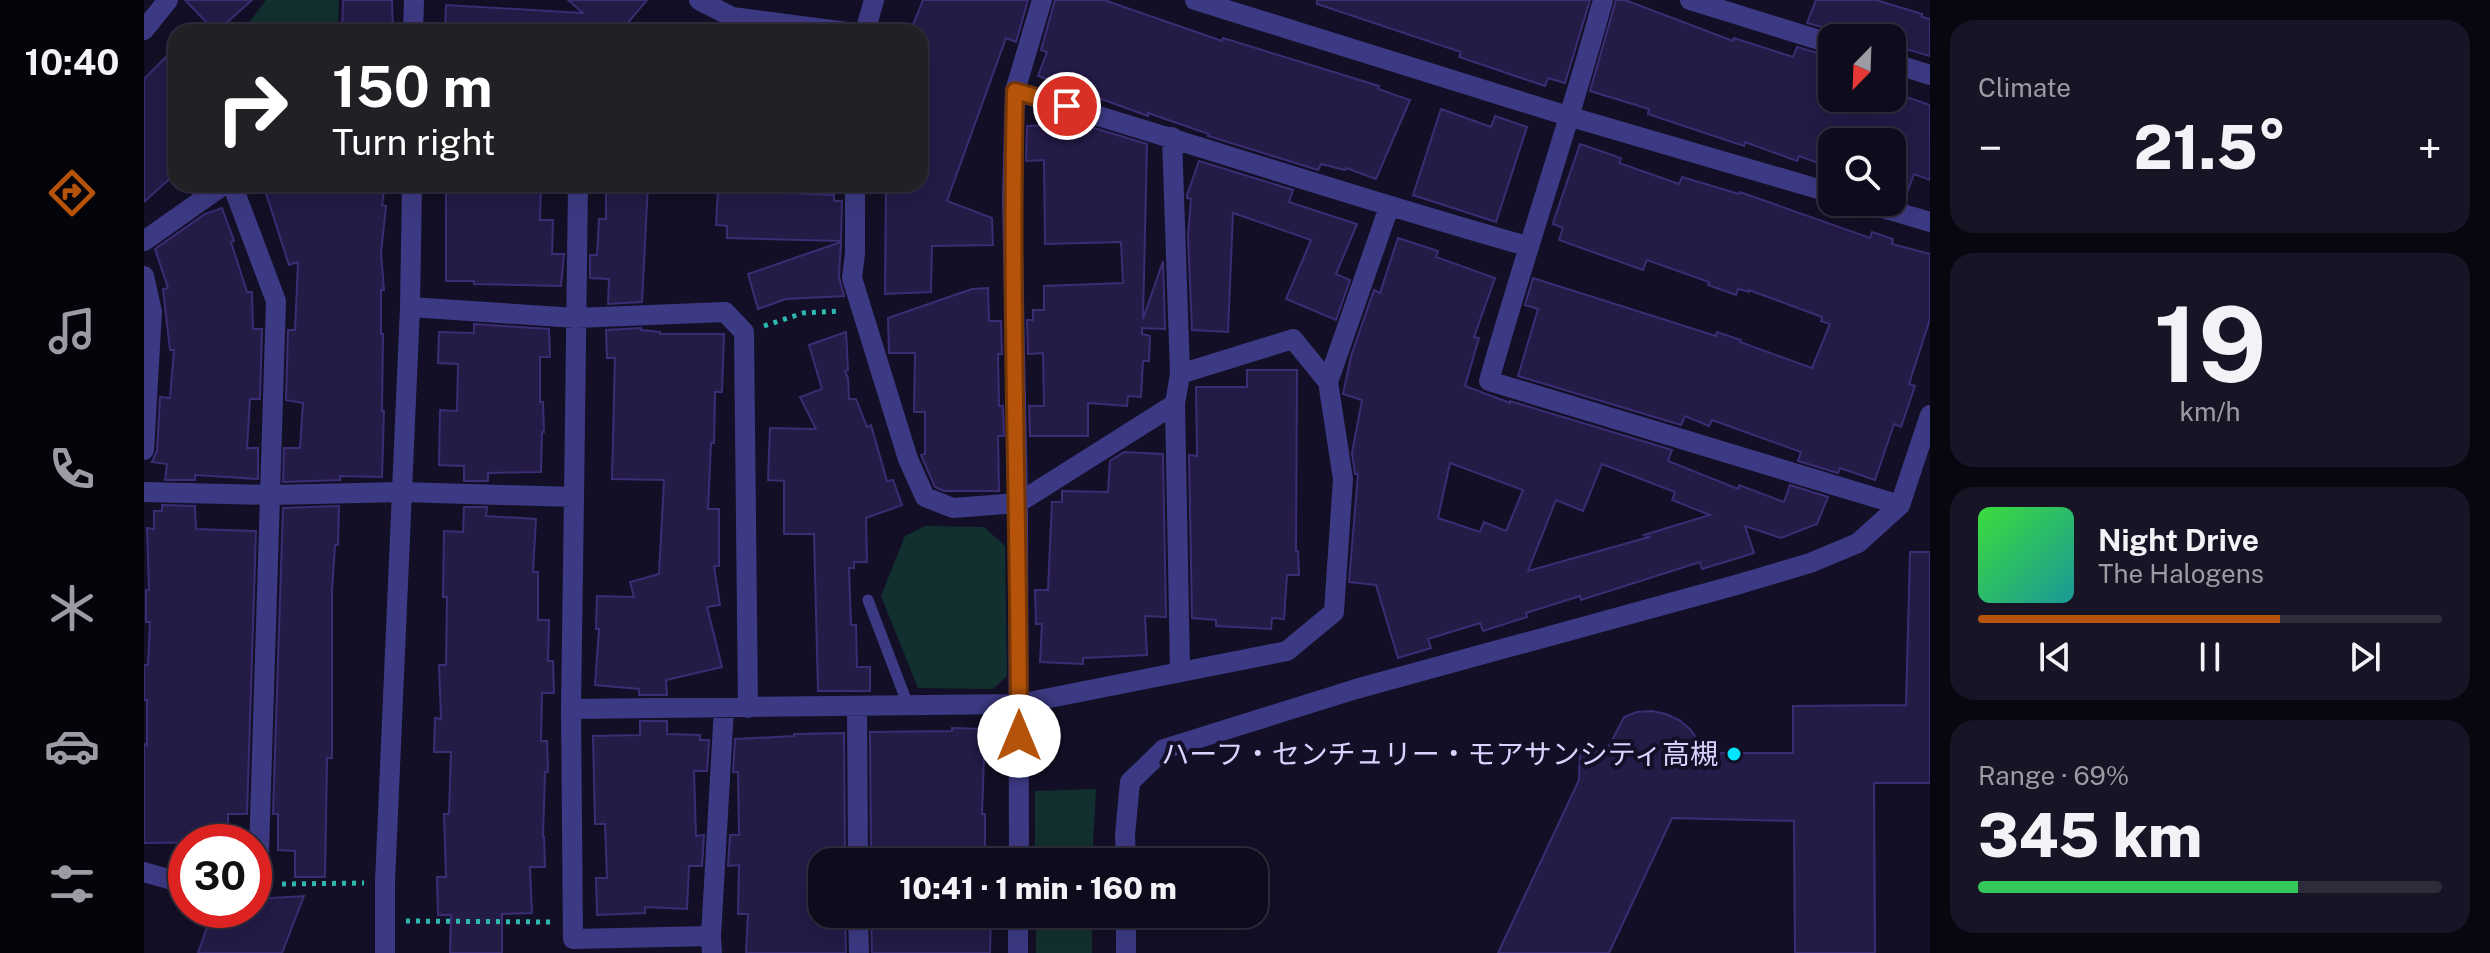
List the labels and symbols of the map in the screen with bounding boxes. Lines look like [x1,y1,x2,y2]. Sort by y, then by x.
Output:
north arrow [1818,24,1906,112]
pin [1033,72,1101,140]
position arrow [977,694,1061,778]
place label: ハーフ・センチュリー・モアサンシティ高槻 [1161,737,1718,770]
marker: ハーフ・センチュリー・モアサンシティ高槻 [1725,745,1743,763]
speed limit sign: 30 [168,824,272,928]

